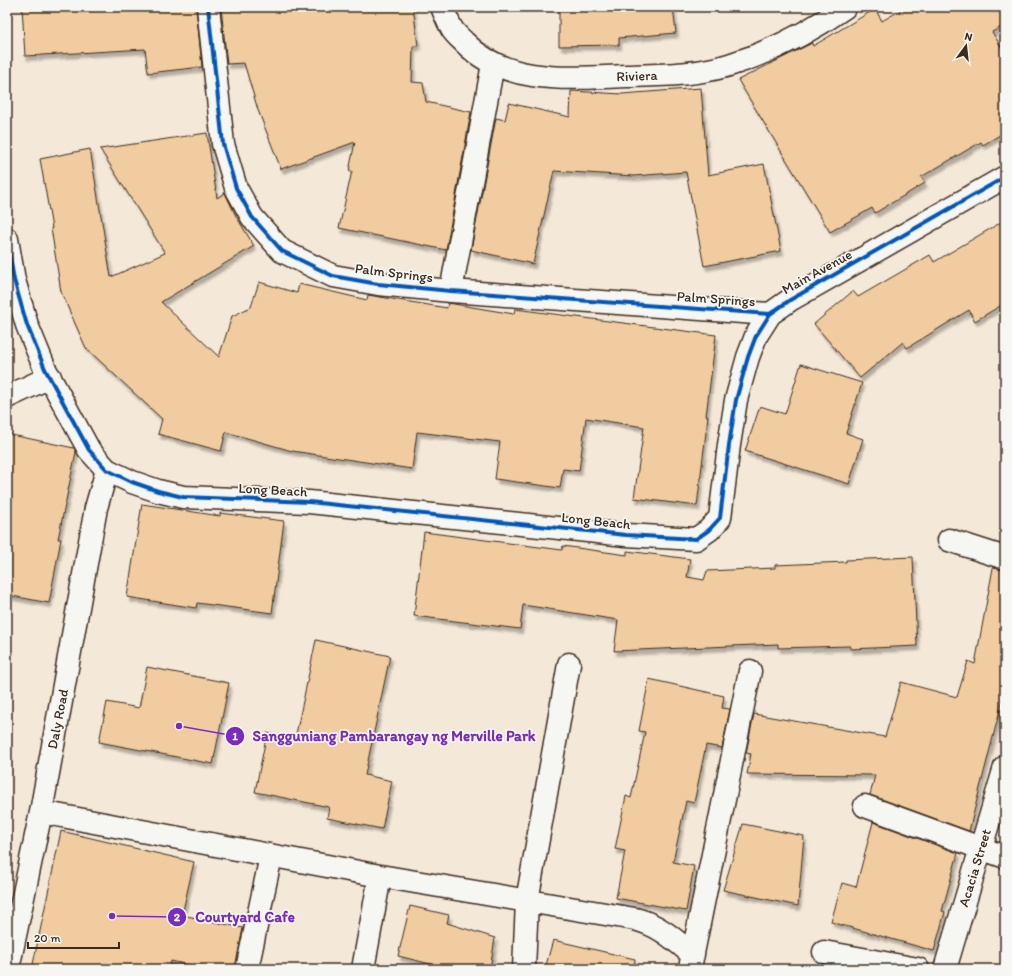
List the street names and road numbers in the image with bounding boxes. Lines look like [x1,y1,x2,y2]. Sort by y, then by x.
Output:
street label: Riviera [616,67,659,85]
street label: Main Avenue [779,246,855,298]
street label: Palm Springs [354,260,434,286]
street label: Palm Springs [676,288,756,310]
street label: Long Beach [238,480,308,500]
street label: Long Beach [561,509,632,533]
street label: Daly Road [44,687,72,751]
street label: Acacia Street [955,827,995,909]

